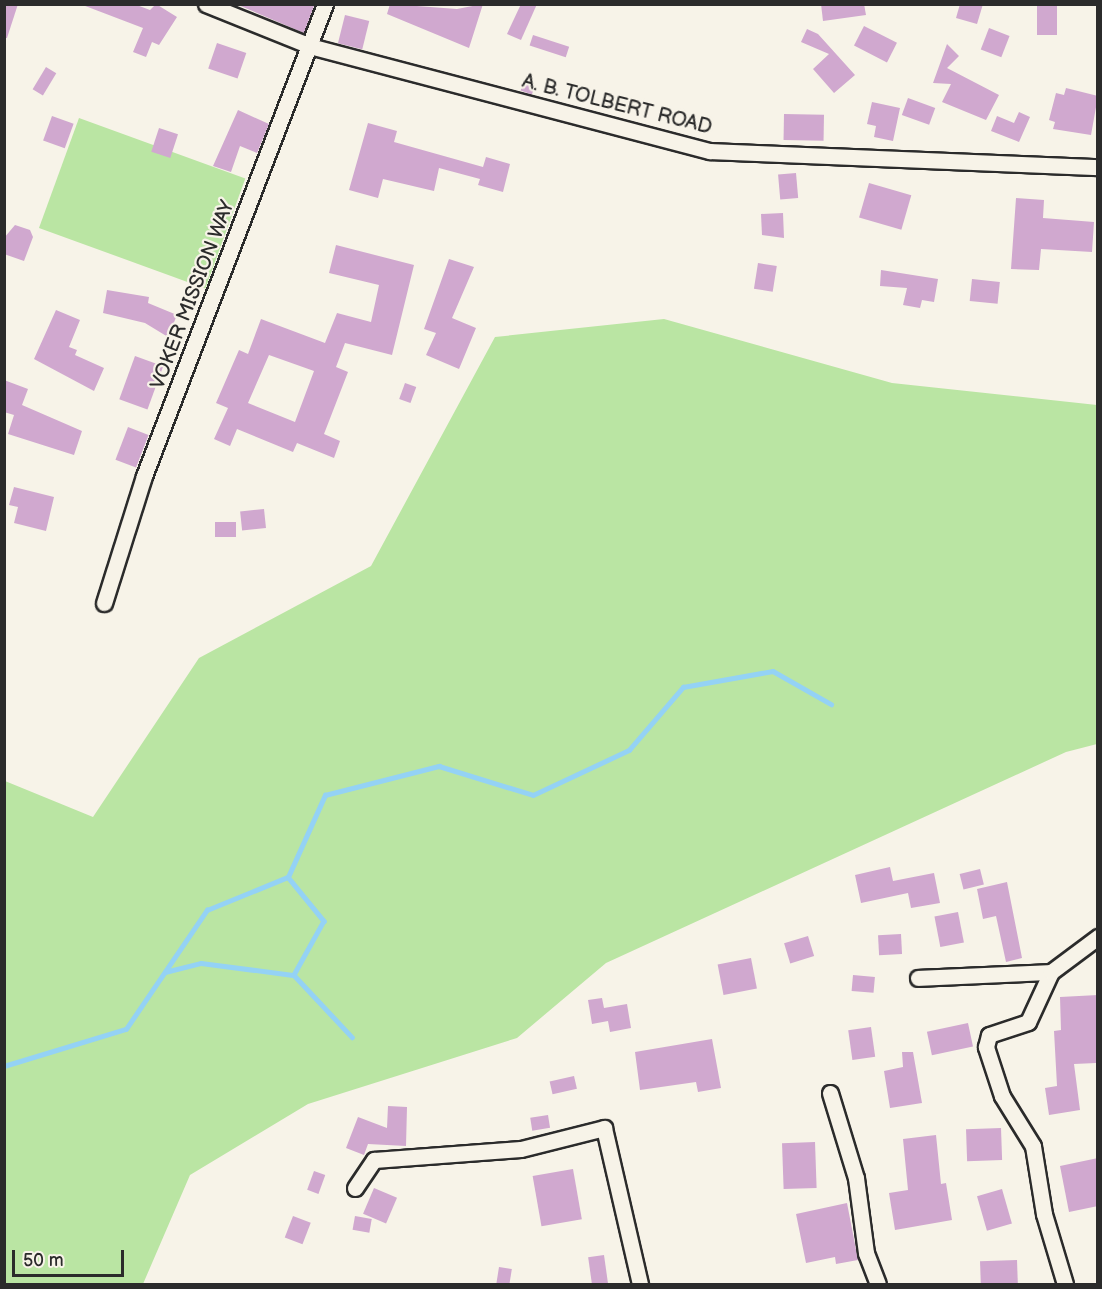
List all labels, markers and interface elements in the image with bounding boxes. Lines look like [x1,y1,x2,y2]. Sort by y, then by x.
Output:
street label: A. B. TOLBERT ROAD [519,70,715,140]
street label: VOKER MISSION WAY [146,197,240,393]
scale bar [15,1238,128,1276]
text: 50 m [23,1250,64,1271]

